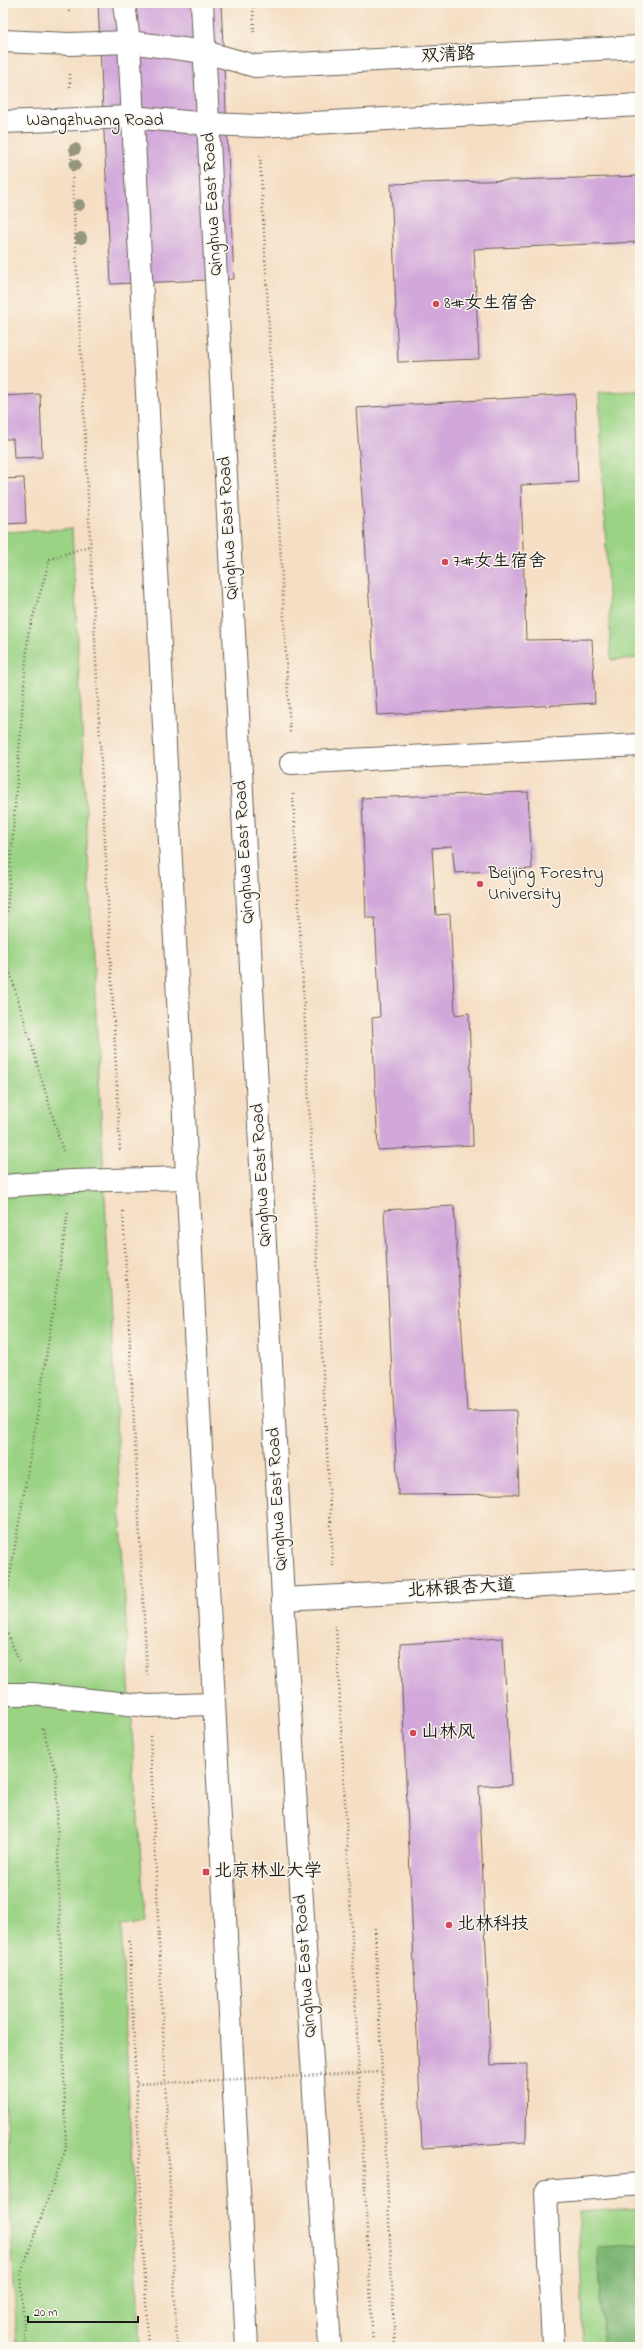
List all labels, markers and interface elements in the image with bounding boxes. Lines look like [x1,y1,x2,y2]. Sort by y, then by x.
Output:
street label: 双清路 [420,42,476,70]
street label: Wangzhuang Road [26,108,164,135]
street label: Qinghua East Road [196,132,231,276]
place label: 8#女生宿舍 [444,291,537,317]
marker: 8#女生宿舍 [431,299,441,309]
street label: Qinghua East Road [212,456,247,600]
place label: 7#女生宿舍 [453,549,546,575]
marker: 7#女生宿舍 [440,557,450,567]
street label: Qinghua East Road [228,780,263,924]
place label: Beijing Forestry University [487,861,604,908]
marker: Beijing Forestry University [475,879,485,889]
street label: Qinghua East Road [245,1103,280,1247]
street label: Qinghua East Road [261,1427,296,1571]
street label: 北林银杏大道 [406,1573,516,1605]
place label: 山林风 [421,1720,475,1746]
marker: 山林风 [408,1728,418,1738]
place label: 北京林业大学 [214,1859,322,1885]
marker: 北京林业大学 [201,1867,211,1877]
street label: Qinghua East Road [288,1893,325,2039]
place label: 北林科技 [457,1912,529,1938]
marker: 北林科技 [444,1920,454,1930]
scale bar [28,2298,138,2324]
text: 20 m [34,2304,57,2322]

